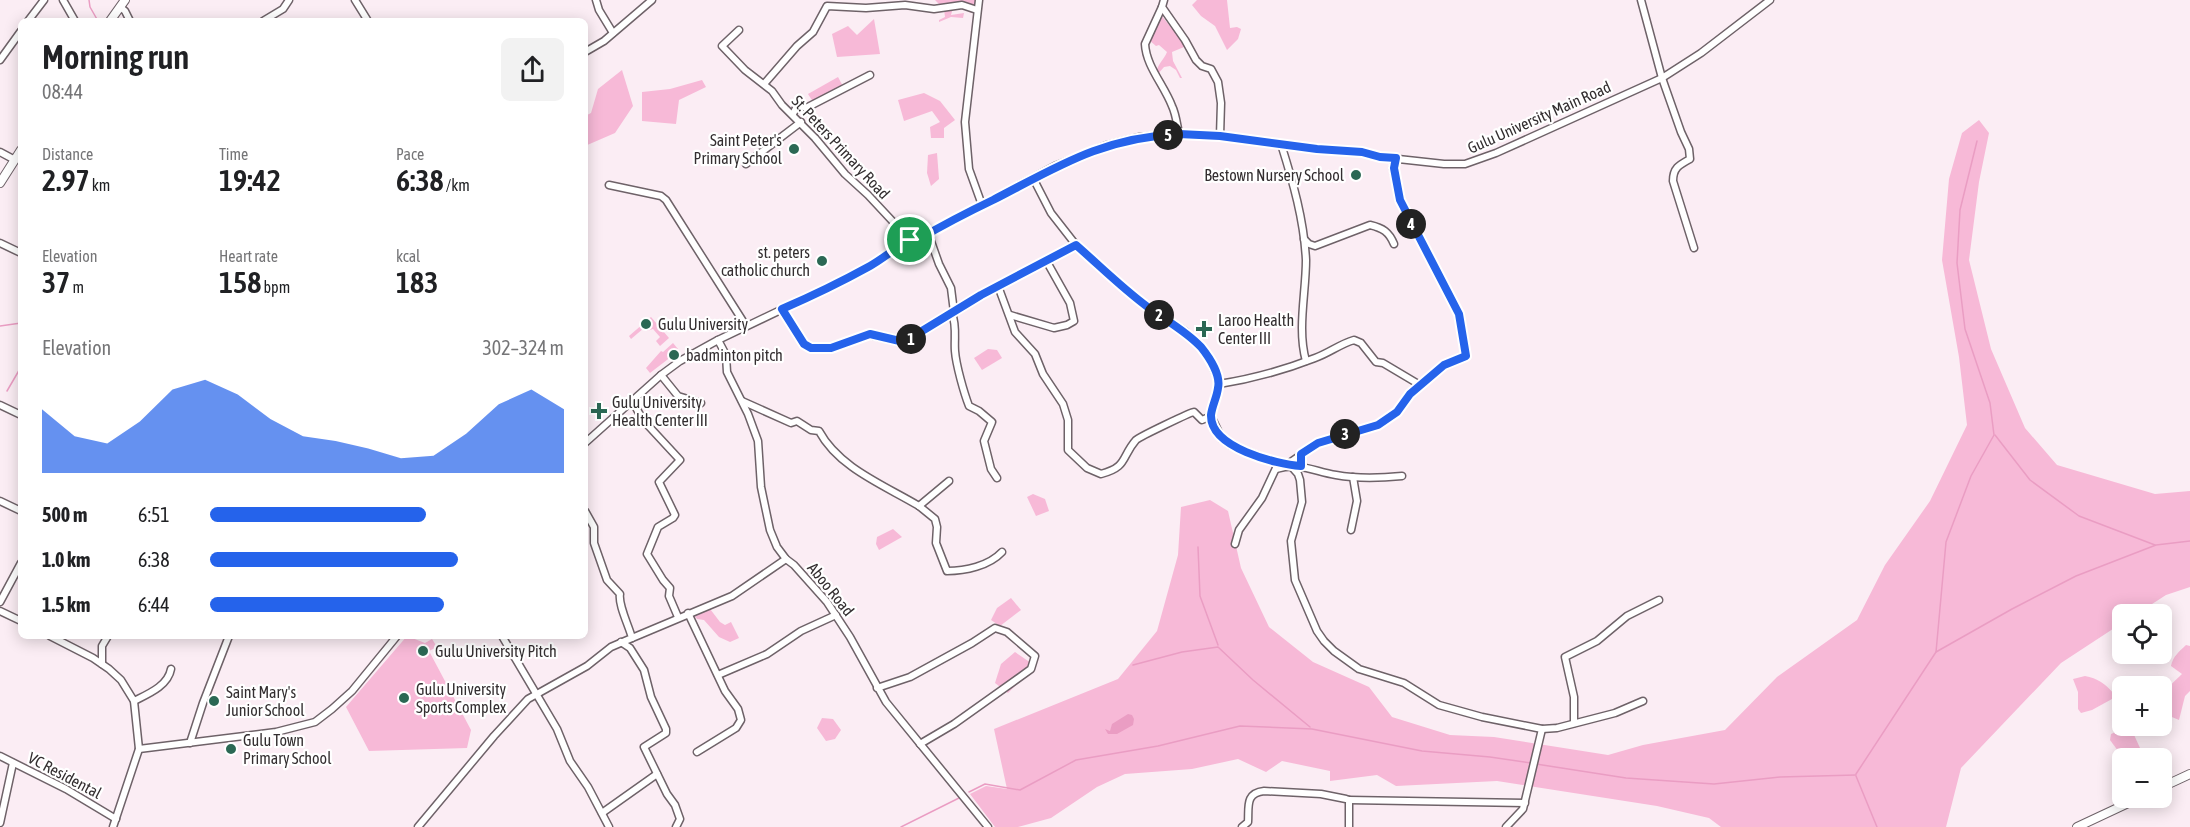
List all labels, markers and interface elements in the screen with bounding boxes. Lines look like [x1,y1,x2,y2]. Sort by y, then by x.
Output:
text: Morning run [42,38,189,76]
button: share [501,38,564,101]
street label: Gulu University Main Road [1465,77,1614,158]
text: 08:44 [42,80,83,103]
street label: St. Peters Primary Road [788,92,894,203]
pin: 5 [1153,120,1183,150]
text: 5 [1164,126,1172,144]
place label: Saint Peter's Primary School [694,131,783,168]
marker: Saint Peter's Primary School [787,142,801,156]
text: Distance [42,145,93,163]
text: Time [219,145,248,163]
text: Pace [396,145,424,163]
text: 2.97 [42,163,90,197]
text: 19:42 [219,163,281,197]
text: 6:38 [396,163,444,197]
place label: Bestown Nursery School [1204,166,1345,185]
marker: Bestown Nursery School [1349,168,1363,182]
text: km [90,176,110,194]
text: /km [444,176,470,194]
pin: 4 [1396,209,1426,239]
pin [884,214,935,265]
text: 4 [1407,215,1415,233]
icon: arrive [893,223,926,256]
place label: st. peters catholic church [721,243,810,279]
text: Elevation [42,247,97,265]
text: Heart rate [219,247,278,265]
text: kcal [396,247,420,265]
marker: st. peters catholic church [815,254,829,268]
text: 37 [42,265,70,299]
text: 158 [219,265,261,299]
text: 183 [396,265,438,299]
text: m [70,278,84,296]
text: bpm [261,278,290,296]
pin: 2 [1144,300,1174,330]
text: 2 [1155,306,1163,324]
place label: Laroo Health Center III [1218,311,1294,347]
place label: Gulu University [658,315,749,334]
marker: Gulu University [639,317,653,331]
marker: Laroo Health Center III [1195,320,1213,338]
pin: 1 [896,324,926,354]
text: 1 [907,330,915,348]
text: Elevation [42,336,111,359]
text: 302–324 m [482,336,564,359]
place label: badminton pitch [686,346,783,365]
marker: badminton pitch [667,348,681,362]
place label: Gulu University Health Center III [612,393,708,429]
marker: Gulu University Health Center III [590,402,608,420]
pin: 3 [1330,419,1360,449]
text: 3 [1341,425,1349,443]
text: 500 m [42,503,87,526]
text: 6:51 [138,503,170,526]
text: 1.0 km [42,548,90,571]
text: 6:38 [138,548,170,571]
street label: Aboo Road [804,559,858,619]
text: 1.5 km [42,593,90,616]
text: 6:44 [138,593,170,616]
map controls [2112,604,2172,808]
button: locate [2112,604,2172,664]
place label: Gulu University Pitch [435,642,557,661]
marker: Gulu University Pitch [416,644,430,658]
button: + [2112,676,2172,736]
place label: Gulu University Sports Complex [416,680,507,717]
place label: Saint Mary's Junior School [226,683,305,719]
marker: Gulu University Sports Complex [397,691,411,705]
marker: Saint Mary's Junior School [207,694,221,708]
place label: Gulu Town Primary School [243,731,332,768]
marker: Gulu Town Primary School [224,742,238,756]
street label: VC Residental [25,748,105,802]
button: − [2112,748,2172,808]

